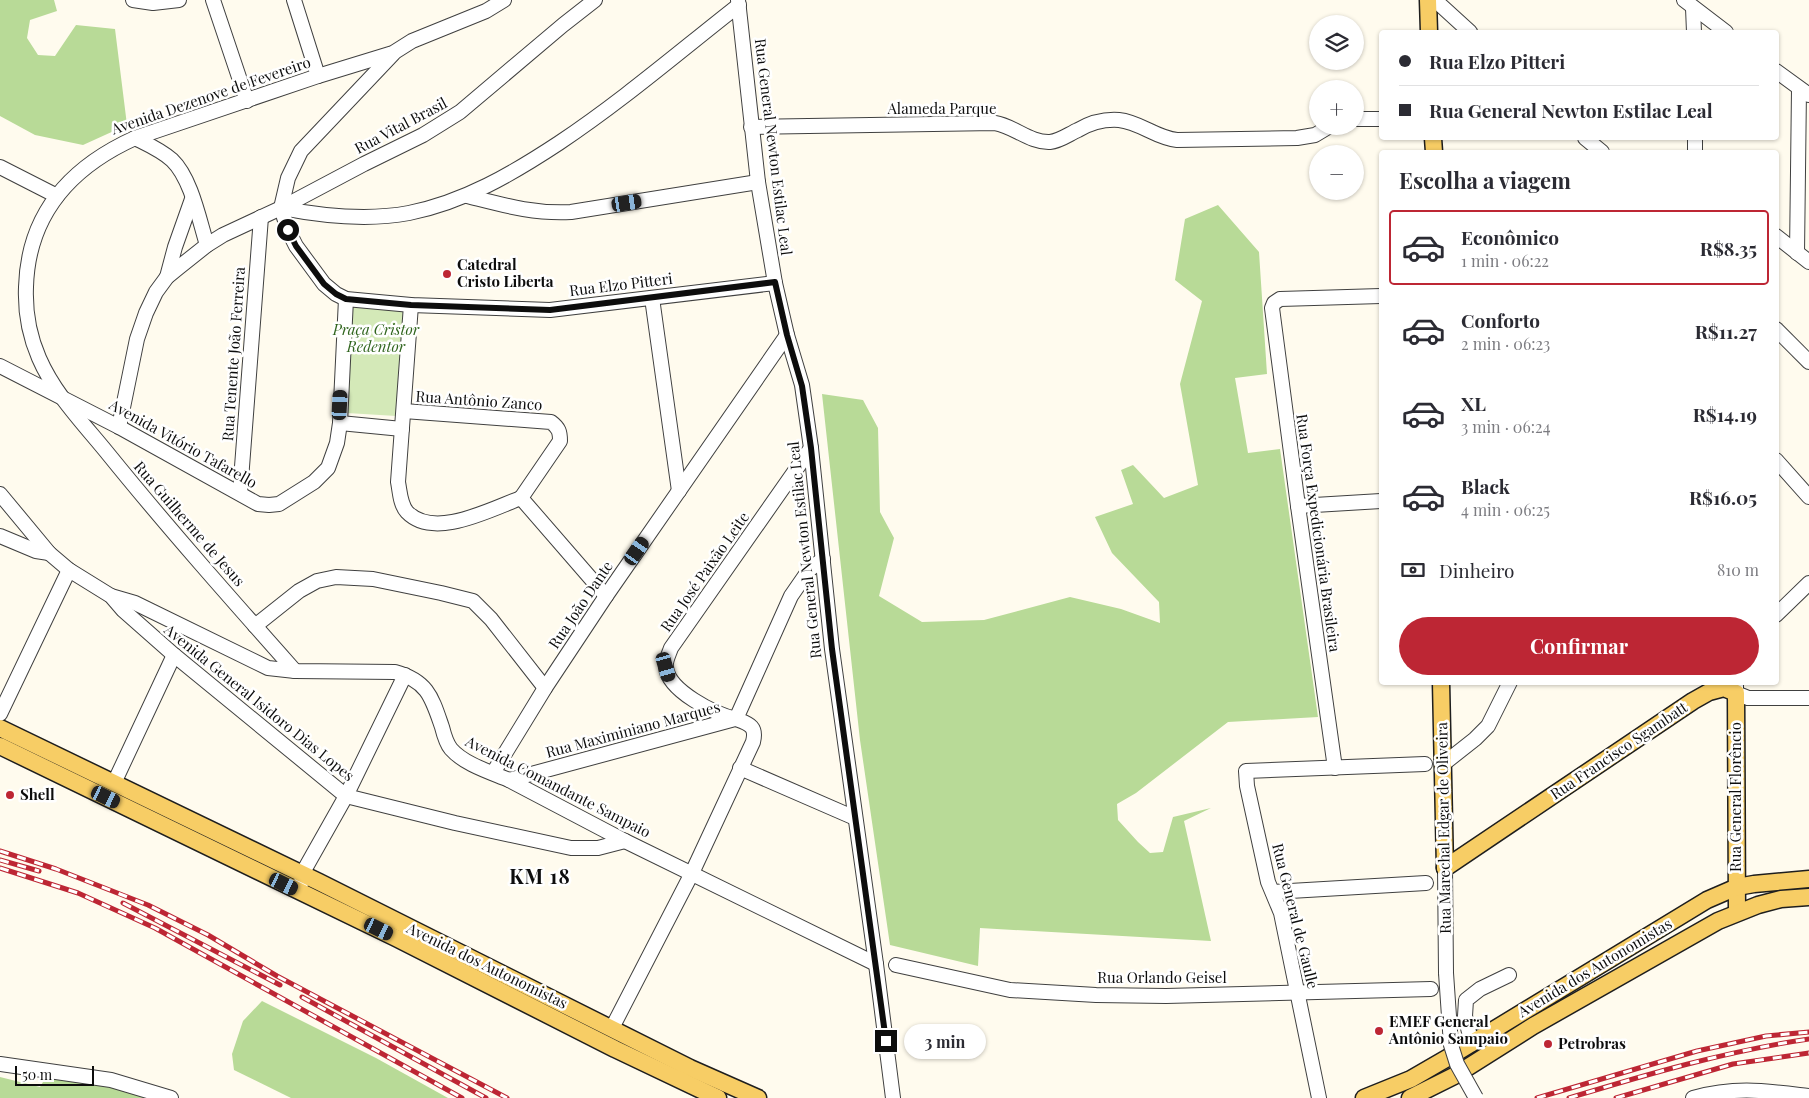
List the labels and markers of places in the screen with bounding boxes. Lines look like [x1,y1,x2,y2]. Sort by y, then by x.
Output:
place label: Catedral Cristo Liberta [457,254,554,291]
marker: Catedral Cristo Liberta [441,268,453,280]
place label: Shell [20,784,55,804]
marker: Shell [4,789,16,801]
place label: EMEF General Antônio Sampaio [1388,1011,1508,1048]
marker: EMEF General Antônio Sampaio [1373,1025,1385,1037]
place label: Petrobras [1558,1033,1626,1053]
marker: Petrobras [1542,1038,1554,1050]

